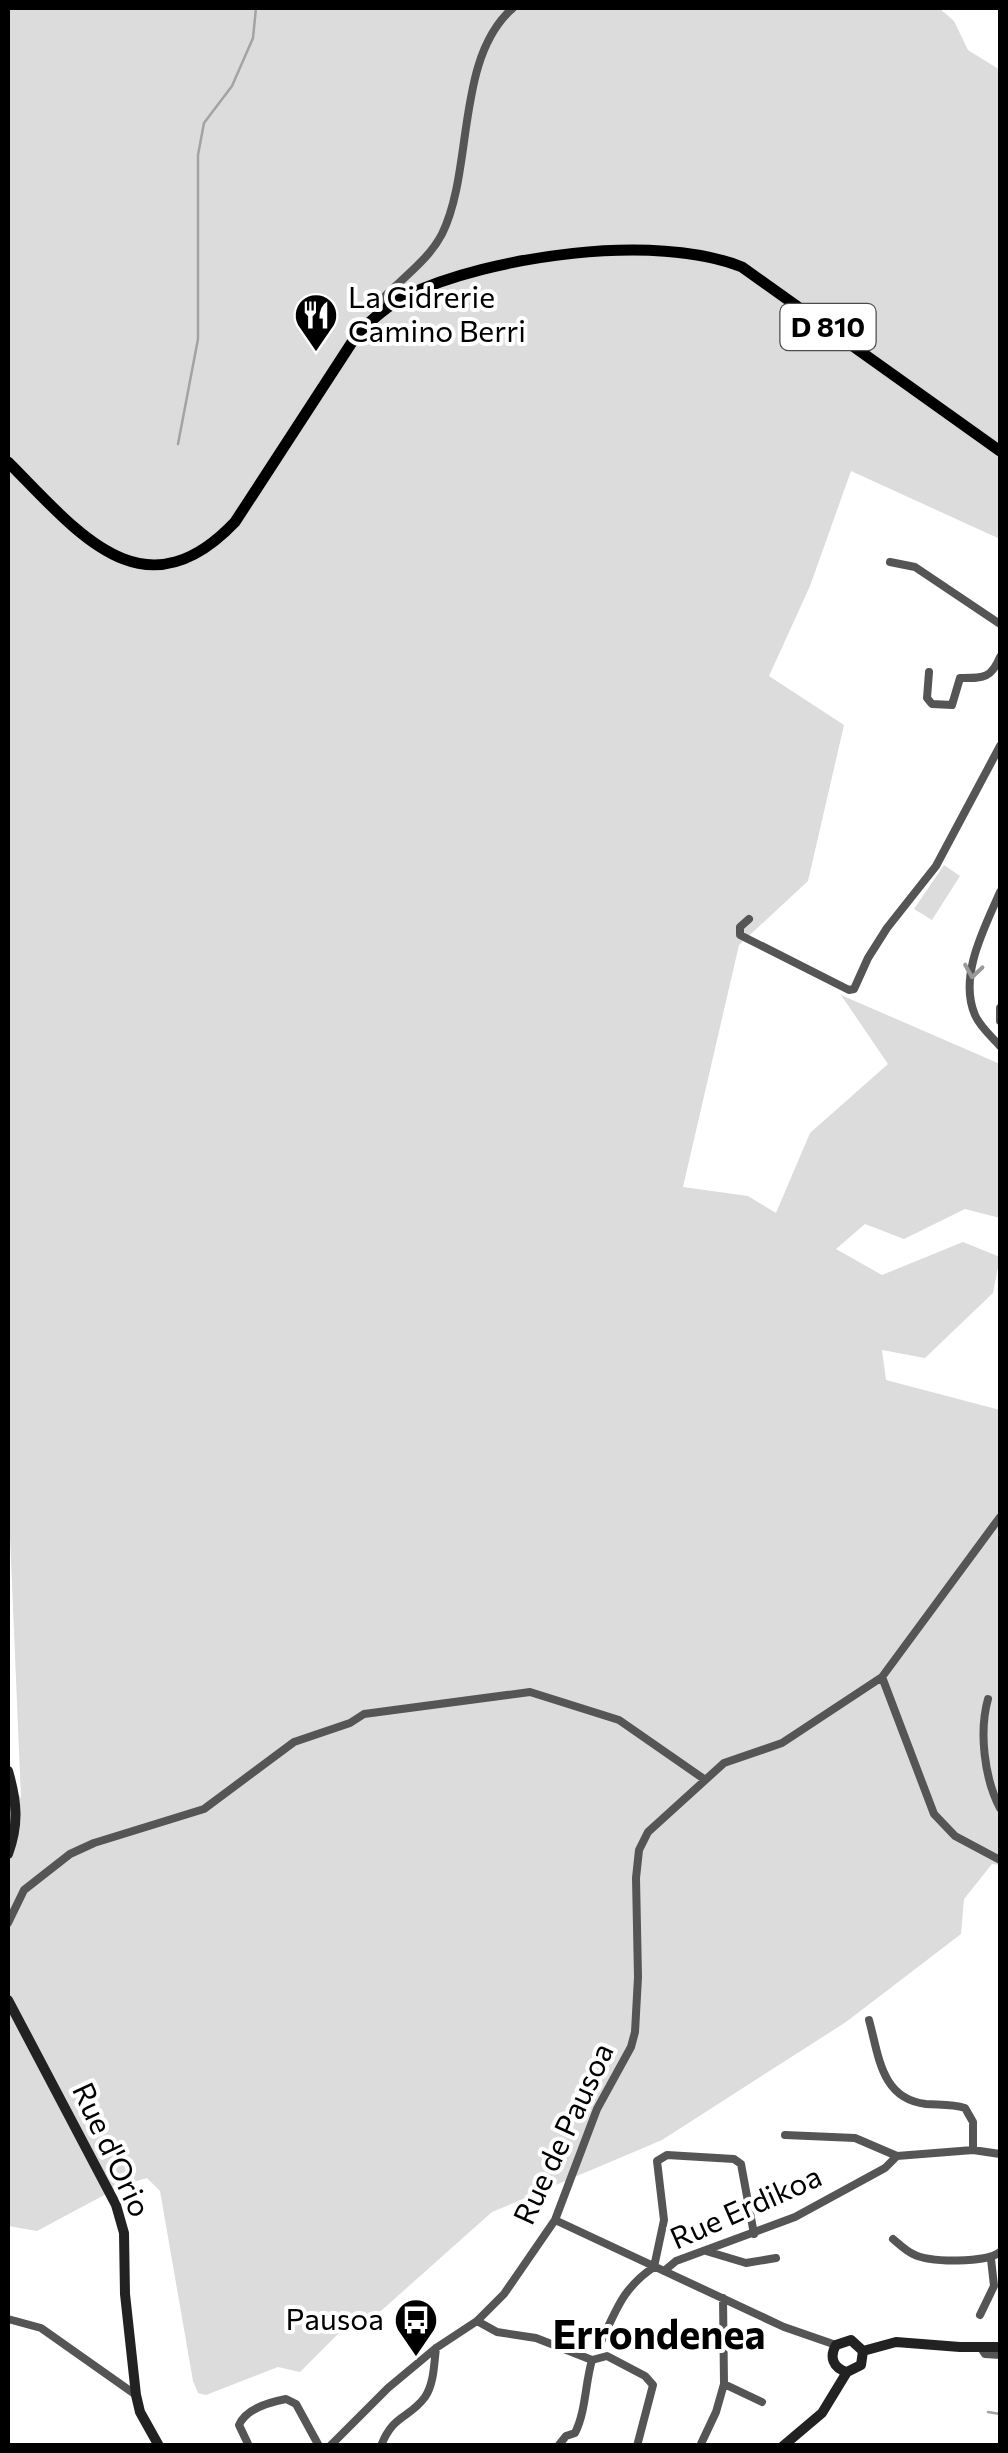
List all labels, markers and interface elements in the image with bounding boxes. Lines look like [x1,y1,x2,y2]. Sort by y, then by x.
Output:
place label: La Cidrerie Camino Berri [348,277,526,348]
restaurant icon: La Cidrerie Camino Berri [293,292,339,353]
road number: D 810 [780,304,876,350]
one-way arrow [963,963,984,980]
street label: Rue de Pausoa [504,2036,620,2229]
street label: Rue d'Orio [66,2076,160,2222]
street label: Rue Erdikoa [664,2156,826,2256]
bus stop icon: Pausoa [393,2297,439,2358]
place label: Pausoa [285,2299,384,2336]
district label: Errondenea [552,2308,766,2357]

